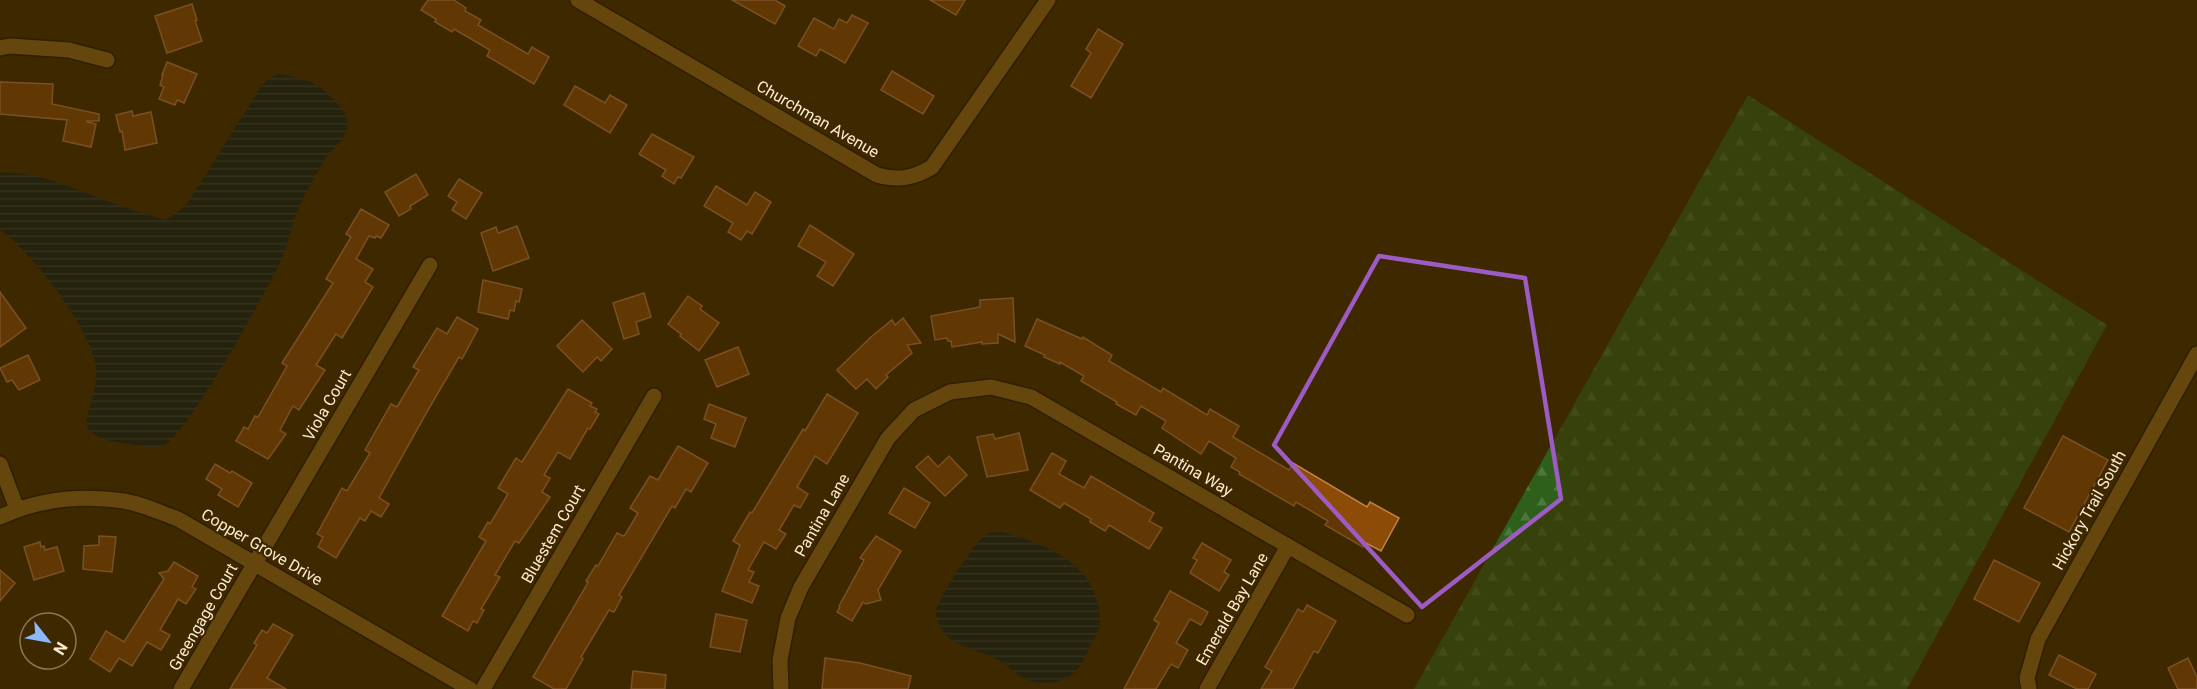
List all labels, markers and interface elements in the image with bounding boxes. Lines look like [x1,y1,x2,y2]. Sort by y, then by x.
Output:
street label: Churchman Avenue [753,76,883,162]
street label: Viola Court [299,366,355,444]
street label: Pantina Way [1150,440,1236,501]
street label: Hickory Trail South [2048,447,2130,573]
street label: Pantina Lane [791,470,853,560]
street label: Bluestem Court [517,481,589,587]
street label: Copper Grove Drive [198,505,326,589]
street label: Emerald Bay Lane [1192,549,1272,669]
street label: Greengage Court [165,560,241,674]
north arrow [18,611,78,671]
text: N [49,639,71,658]

